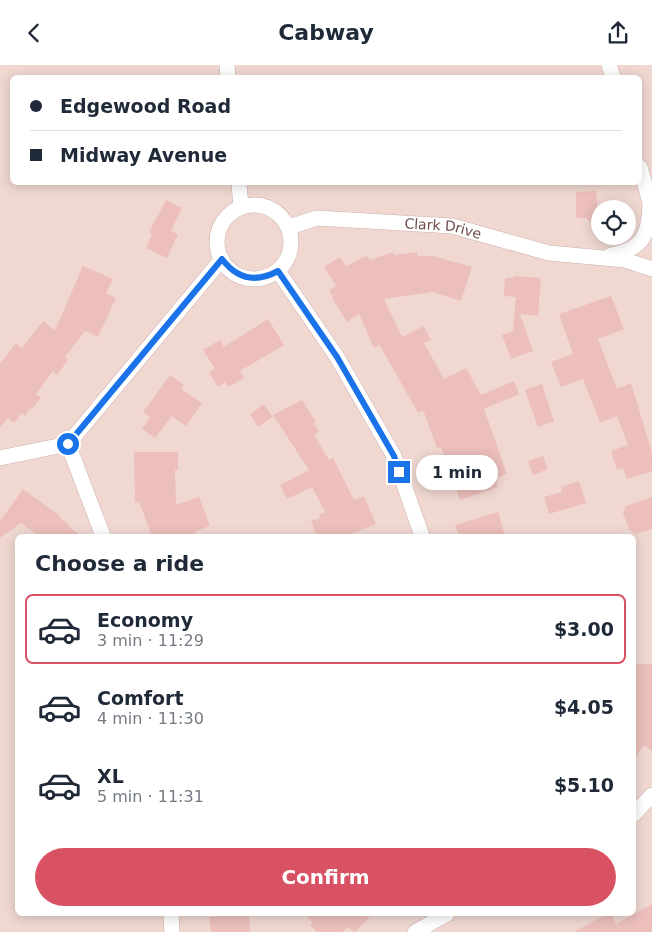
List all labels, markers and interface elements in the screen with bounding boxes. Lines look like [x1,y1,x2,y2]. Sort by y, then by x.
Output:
icon: back [20,19,48,47]
icon: share [604,19,632,47]
text: Cabway [278,20,374,45]
text: Edgewood Road [60,95,231,117]
text: Midway Avenue [60,144,227,166]
map controls [591,200,636,245]
button: locate [591,200,636,245]
street label: Clark Drive [404,215,483,242]
route start [57,433,79,455]
callout: 1 min [416,455,499,489]
route end [388,461,410,483]
text: 1 min [432,463,482,482]
text: Choose a ride [35,551,204,576]
icon: car [37,607,82,652]
text: Economy [97,609,193,631]
text: $3.00 [554,618,614,640]
text: 3 min · 11:29 [97,631,204,650]
icon: car [37,685,82,730]
text: Comfort [97,687,184,709]
text: $4.05 [554,696,614,718]
text: 4 min · 11:30 [97,709,204,728]
icon: car [37,763,82,808]
text: XL [97,765,124,787]
text: $5.10 [554,774,614,796]
text: 5 min · 11:31 [97,787,204,806]
button: Confirm [35,848,616,906]

